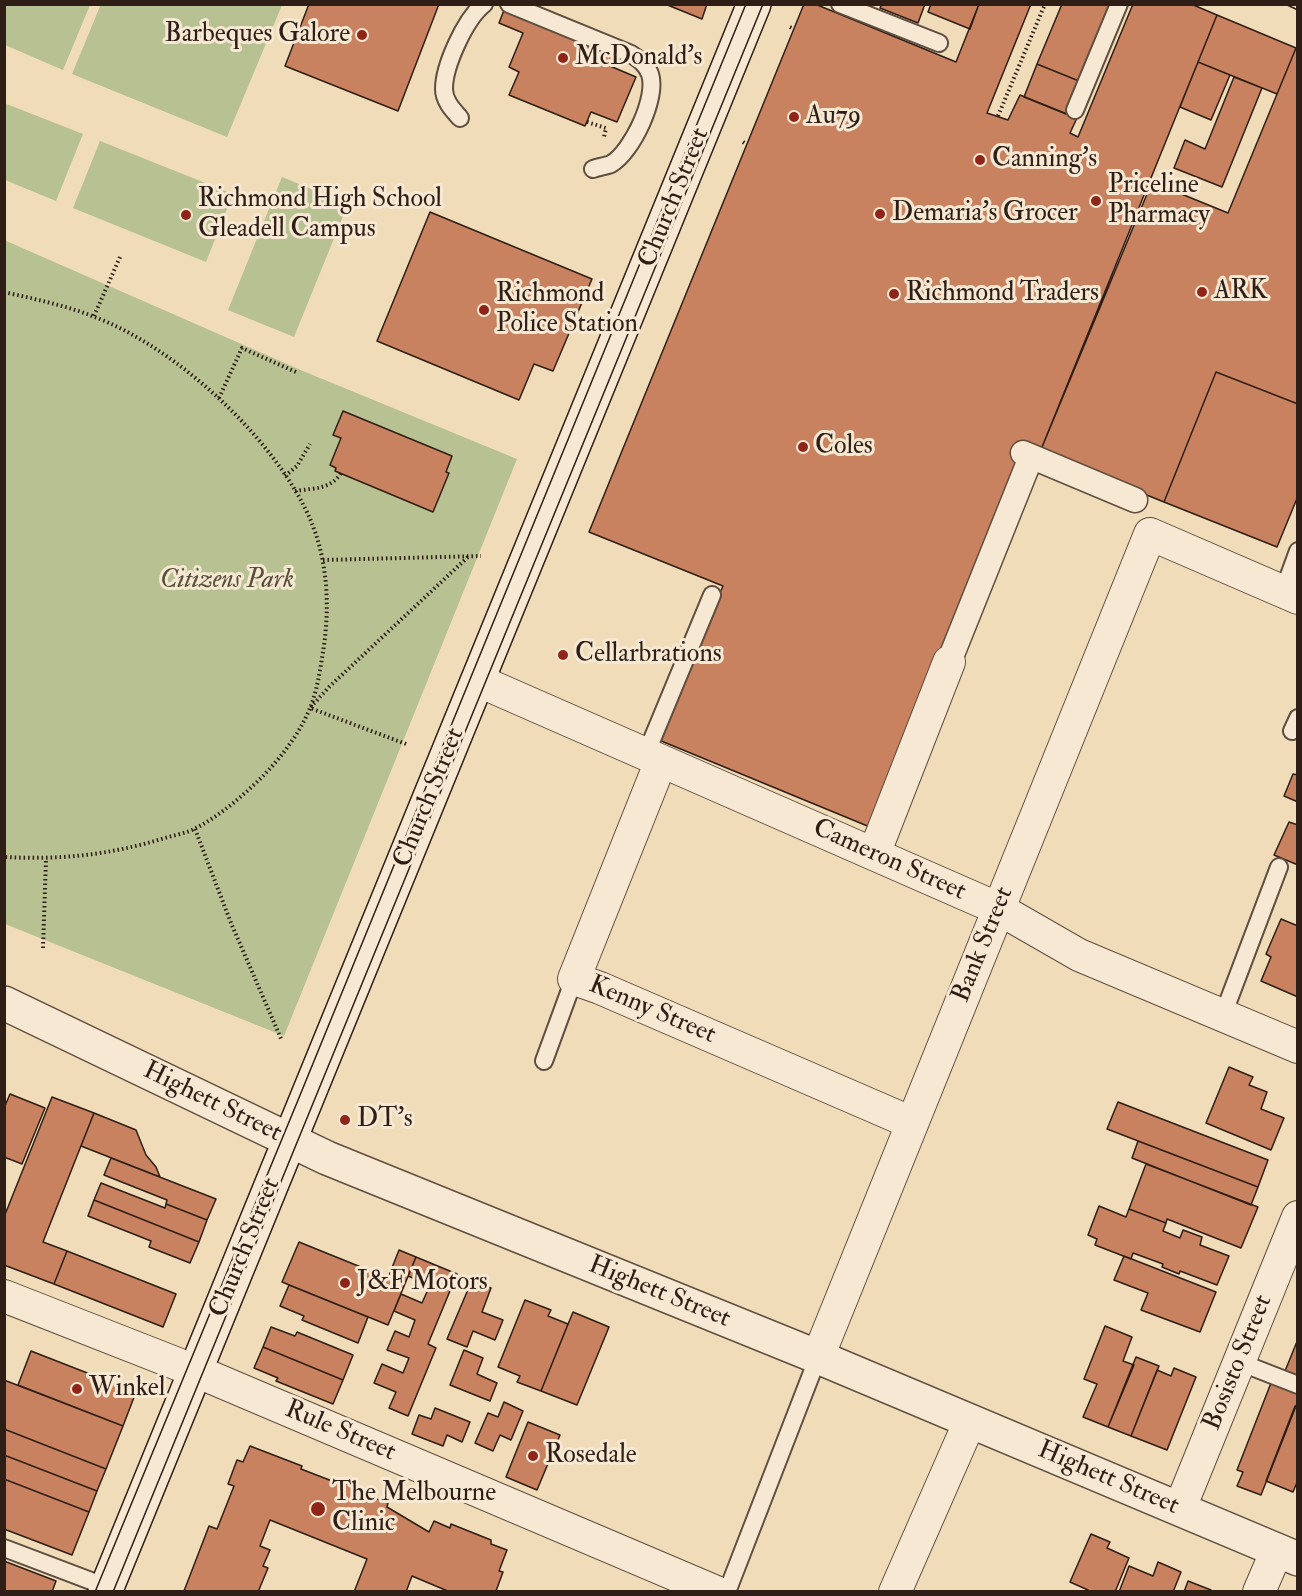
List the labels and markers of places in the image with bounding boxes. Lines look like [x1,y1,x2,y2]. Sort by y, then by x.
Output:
place label: Barbeques Galore [165,19,350,51]
marker: Barbeques Galore [355,28,369,42]
place label: McDonald's [575,42,702,74]
marker: McDonald's [556,51,570,65]
place label: Au79 [806,101,861,133]
marker: Au79 [787,110,801,124]
place label: Canning's [992,144,1097,176]
marker: Canning's [973,153,987,167]
place label: Priceline Pharmacy [1108,170,1210,231]
place label: Richmond High School Gleadell Campus [198,184,442,246]
marker: Priceline Pharmacy [1089,194,1103,208]
place label: Demaria's Grocer [892,198,1078,230]
marker: Demaria's Grocer [873,207,887,221]
marker: Richmond High School Gleadell Campus [179,208,193,222]
place label: ARK [1214,276,1267,308]
place label: Richmond Traders [906,278,1099,310]
place label: Richmond Police Station [496,279,638,340]
marker: ARK [1195,285,1209,299]
marker: Richmond Traders [887,287,901,301]
marker: Richmond Police Station [477,303,491,317]
place label: Coles [815,431,873,463]
marker: Coles [796,440,810,454]
place label: Cellarbrations [575,639,722,671]
marker: Cellarbrations [556,648,570,662]
place label: DT's [357,1104,413,1136]
marker: DT's [338,1113,352,1127]
place label: J&F Motors [357,1267,488,1299]
marker: J&F Motors [338,1276,352,1290]
place label: Winkel [89,1373,165,1405]
marker: Winkel [70,1382,84,1396]
place label: Rosedale [545,1440,637,1472]
marker: Rosedale [526,1449,540,1463]
place label: The Melbourne Clinic [332,1478,496,1540]
marker: The Melbourne Clinic [309,1500,327,1518]

